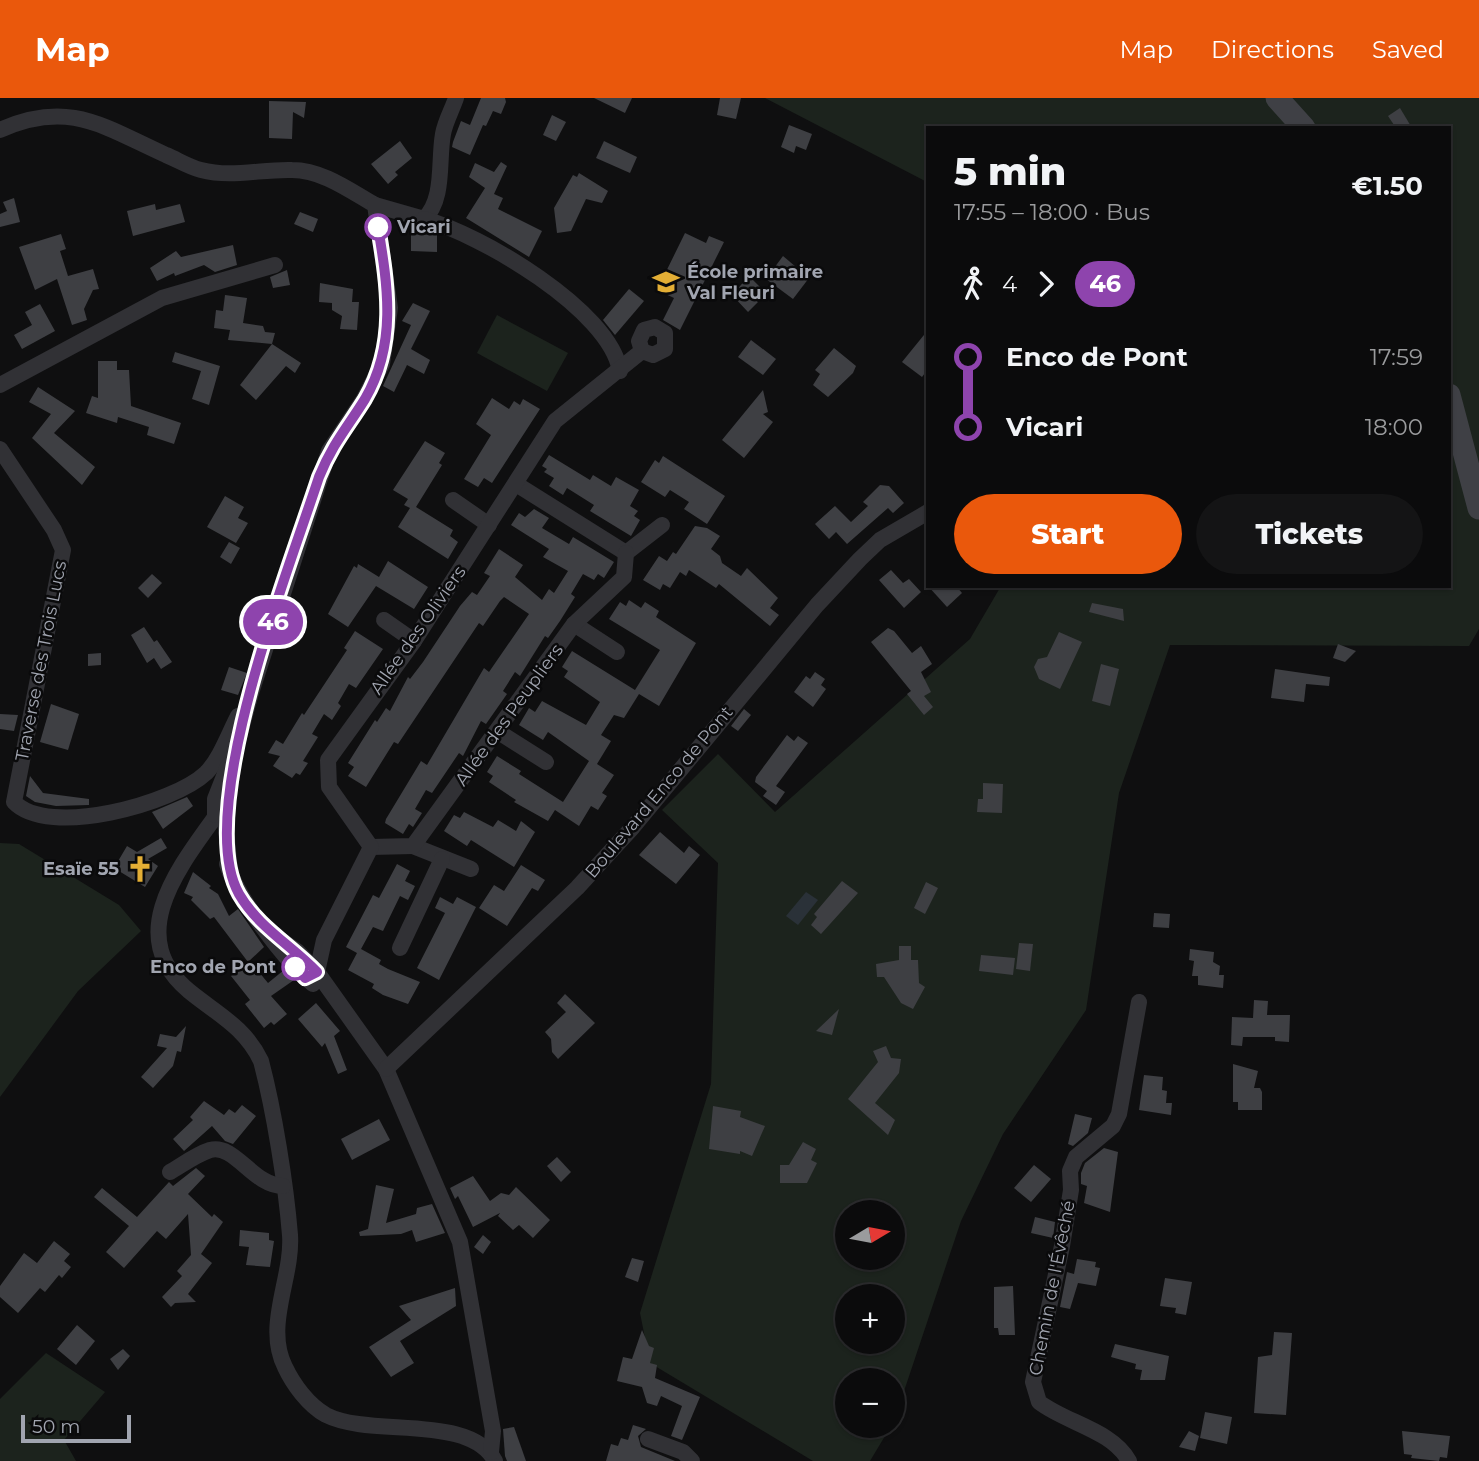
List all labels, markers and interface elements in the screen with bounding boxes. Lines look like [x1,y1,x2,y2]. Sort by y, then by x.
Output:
text: Map [35,29,110,69]
text: Map [1120,35,1173,64]
text: Directions [1211,35,1334,64]
text: Saved [1372,35,1444,64]
text: 5 min [954,148,1066,195]
text: €1.50 [1352,170,1423,202]
text: 17:55 – 18:00 · Bus [954,198,1150,226]
marker: Vicari [365,214,391,240]
place label: Vicari [396,216,451,238]
place label: École primaire Val Fleuri [686,261,823,304]
icon: walk [954,265,992,303]
icon: forward [1027,265,1065,303]
school or university icon: École primaire Val Fleuri [651,267,681,297]
text: 46 [1089,269,1121,298]
text: 4 [1002,270,1017,298]
text: Enco de Pont [1006,341,1188,373]
text: 17:59 [1370,343,1423,371]
text: Vicari [1006,411,1083,443]
text: 18:00 [1365,413,1423,441]
button: Start [954,494,1182,574]
button: Tickets [1196,494,1423,574]
street label: Traverse des Trois Lucs [11,559,71,763]
street label: Allée des Oliviers [365,561,471,699]
line badge: 46 [242,599,304,645]
text: 46 [257,607,289,636]
street label: Allée des Peupliers [450,640,568,790]
street label: Boulevard Enco de Pont [581,701,737,883]
church icon: Esaïe 55 [125,854,155,884]
place label: Esaïe 55 [43,858,119,880]
marker: Enco de Pont [282,954,308,980]
place label: Enco de Pont [150,956,276,978]
street label: Chemin de l'Évêché [1024,1198,1080,1378]
north arrow [835,1200,905,1270]
map controls [835,1200,905,1438]
button: + [835,1284,905,1354]
button: − [835,1368,905,1438]
scale bar [21,1412,131,1444]
text: 50 m [32,1415,80,1438]

